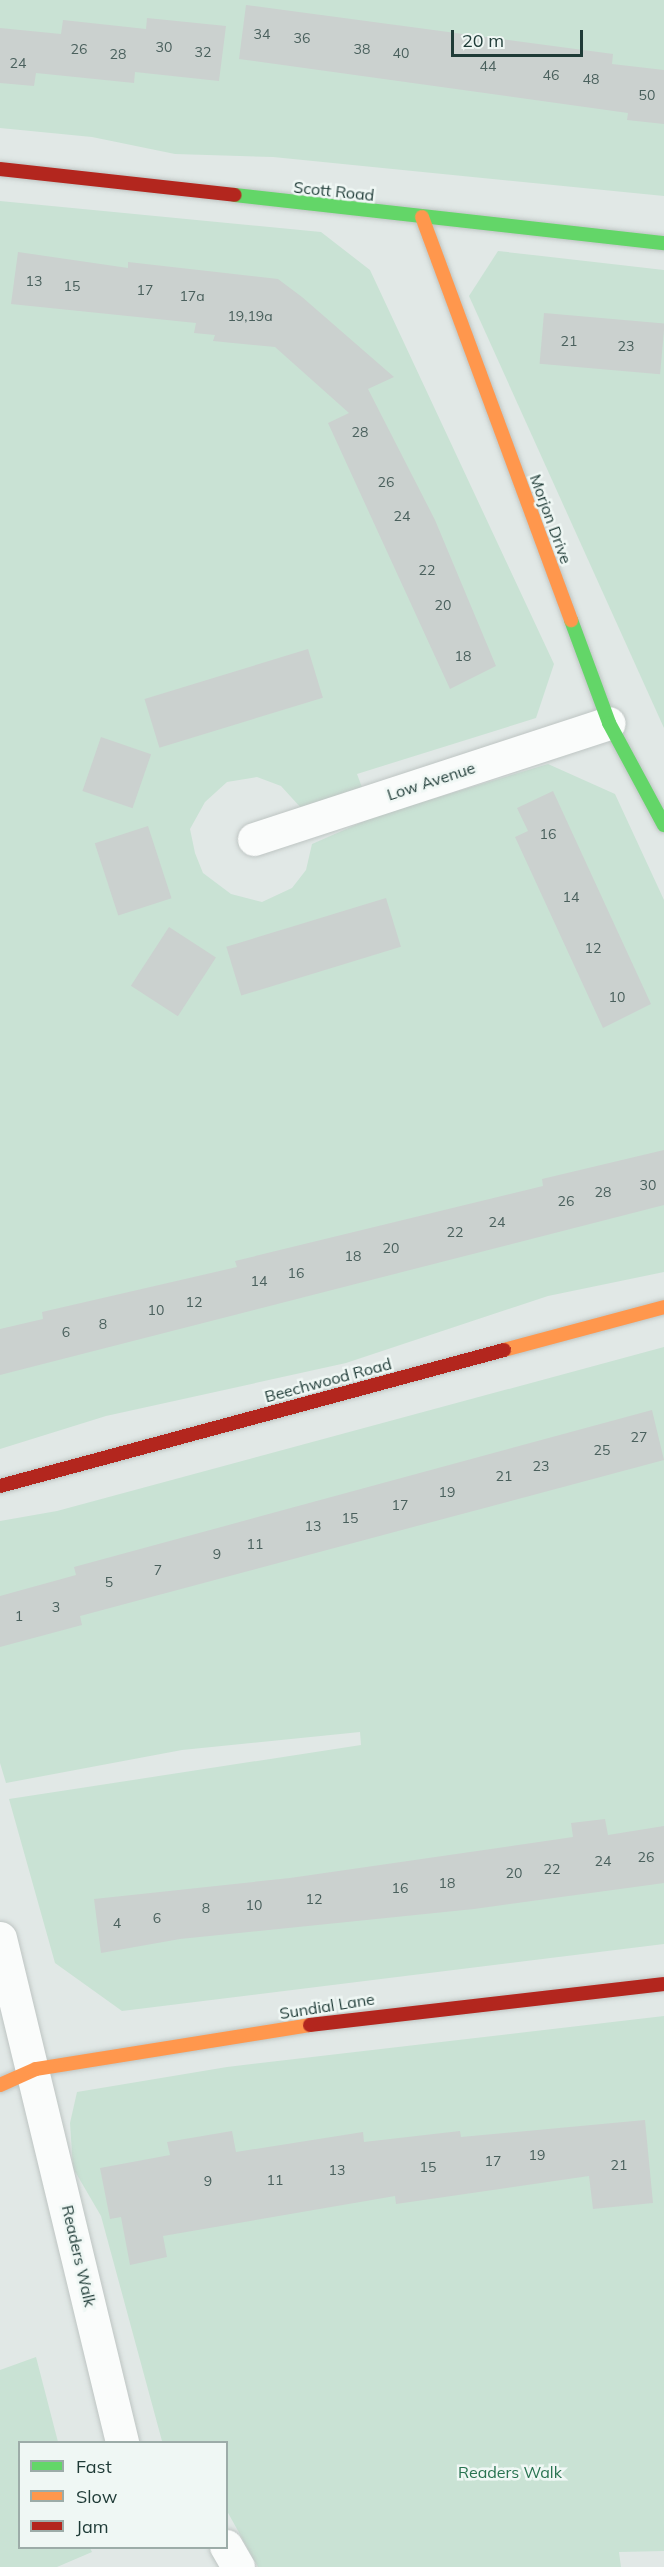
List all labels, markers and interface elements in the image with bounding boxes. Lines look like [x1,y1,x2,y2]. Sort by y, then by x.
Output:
scale bar [454,18,586,56]
house number: 34 [254,26,270,42]
text: 20 m [462,29,504,52]
house number: 36 [294,30,310,46]
house number: 30 [156,39,172,55]
house number: 26 [71,41,87,57]
house number: 38 [354,41,370,57]
house number: 32 [195,44,211,60]
house number: 40 [393,45,409,61]
house number: 28 [110,46,126,62]
house number: 24 [10,55,26,71]
house number: 44 [480,58,496,74]
house number: 46 [543,67,559,83]
house number: 48 [583,71,599,87]
house number: 50 [639,87,655,103]
street label: Scott Road [293,177,375,205]
house number: 13 [26,273,42,289]
house number: 15 [64,278,80,294]
house number: 17 [137,282,153,298]
house number: 17a [179,288,205,304]
house number: 19,19a [227,308,273,324]
house number: 21 [561,333,577,349]
house number: 23 [618,338,634,354]
house number: 28 [352,424,368,440]
street label: Morjon Drive [526,472,576,566]
house number: 26 [378,474,394,490]
house number: 24 [394,508,410,524]
house number: 22 [419,562,435,578]
house number: 20 [435,597,451,613]
house number: 18 [455,648,471,664]
street label: Low Avenue [385,758,477,804]
house number: 16 [540,826,556,842]
house number: 14 [563,889,579,905]
house number: 12 [585,940,601,956]
house number: 10 [609,989,625,1005]
house number: 30 [640,1177,656,1193]
house number: 28 [595,1184,611,1200]
house number: 26 [558,1193,574,1209]
house number: 24 [489,1214,505,1230]
house number: 22 [447,1224,463,1240]
house number: 20 [383,1240,399,1256]
house number: 18 [345,1248,361,1264]
house number: 16 [288,1265,304,1281]
house number: 14 [251,1273,267,1289]
house number: 12 [186,1294,202,1310]
house number: 10 [148,1302,164,1318]
house number: 8 [99,1316,107,1332]
house number: 6 [62,1324,70,1340]
street label: Beechwood Road [262,1354,394,1406]
house number: 27 [631,1429,647,1445]
house number: 25 [594,1442,610,1458]
house number: 23 [533,1458,549,1474]
house number: 21 [496,1468,512,1484]
house number: 19 [439,1484,455,1500]
house number: 17 [392,1497,408,1513]
house number: 15 [342,1510,358,1526]
house number: 13 [305,1518,321,1534]
house number: 11 [247,1536,263,1552]
house number: 9 [213,1546,221,1562]
house number: 7 [154,1562,162,1578]
house number: 5 [105,1574,113,1590]
house number: 3 [52,1599,60,1615]
house number: 1 [15,1608,23,1624]
house number: 26 [638,1849,654,1865]
house number: 24 [595,1853,611,1869]
house number: 22 [544,1861,560,1877]
house number: 20 [506,1865,522,1881]
house number: 18 [439,1875,455,1891]
house number: 16 [392,1880,408,1896]
house number: 12 [306,1891,322,1907]
house number: 10 [246,1897,262,1913]
house number: 8 [202,1900,210,1916]
house number: 6 [153,1910,161,1926]
house number: 4 [113,1915,121,1931]
street label: Sundial Lane [278,1989,376,2023]
house number: 19 [529,2147,545,2163]
house number: 17 [485,2153,501,2169]
house number: 21 [611,2157,627,2173]
house number: 15 [420,2159,436,2175]
house number: 13 [329,2162,345,2178]
house number: 11 [267,2172,283,2188]
house number: 9 [204,2173,212,2189]
street label: Readers Walk [58,2203,100,2309]
legend [18,2441,228,2549]
text: Fast [76,2455,112,2478]
park label: Readers Walk [458,2462,562,2482]
text: Slow [76,2485,117,2508]
text: Jam [76,2515,109,2538]

